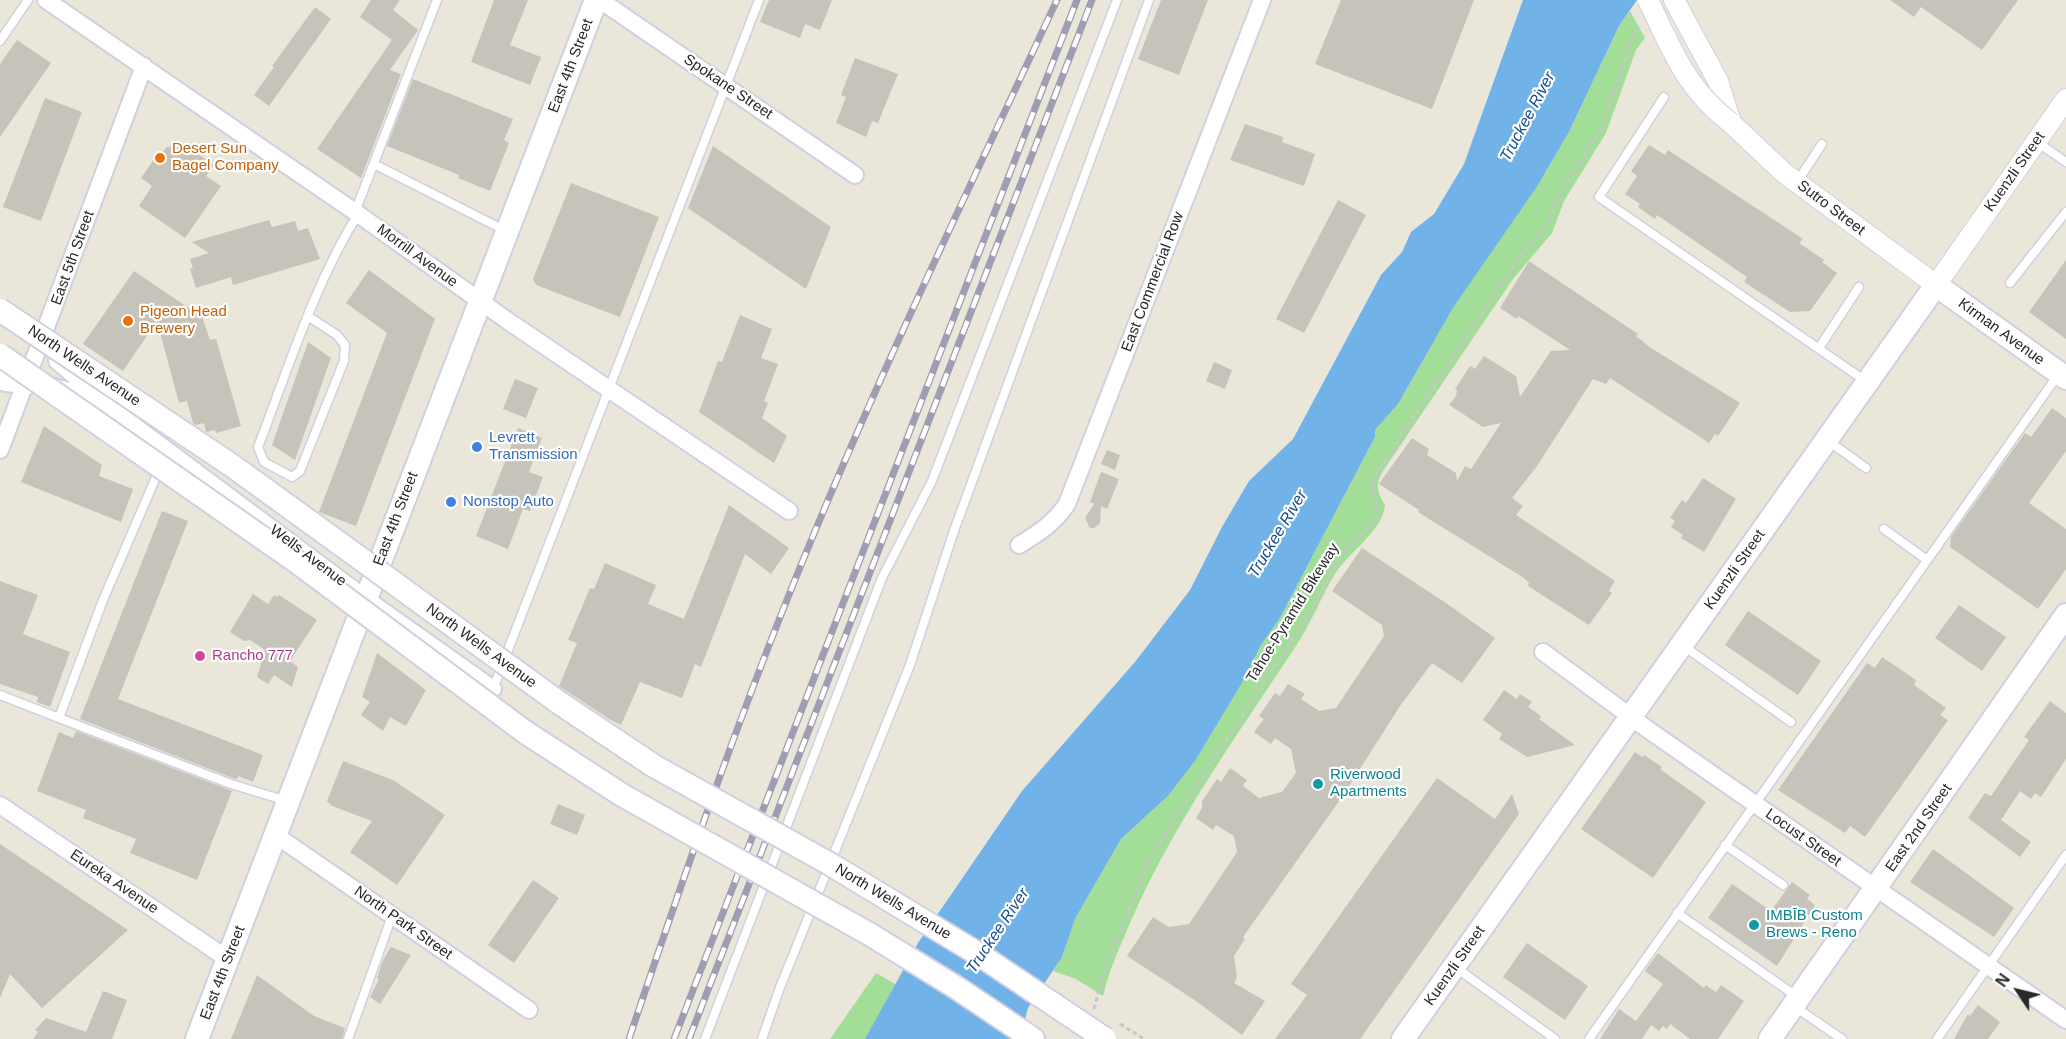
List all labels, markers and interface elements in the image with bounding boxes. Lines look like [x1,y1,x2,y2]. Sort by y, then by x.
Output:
street label: East 4th Street [545,16,597,116]
street label: Spokane Street [680,51,776,123]
water label: Truckee River [1496,69,1560,165]
street label: Kuenzli Street [1981,129,2049,215]
place label: Desert Sun Bagel Company [172,140,279,175]
marker: Desert Sun Bagel Company [153,151,167,165]
street label: Sutro Street [1794,177,1868,239]
street label: East 5th Street [48,208,98,308]
street label: East Commercial Row [1118,210,1188,354]
street label: Morrill Avenue [373,221,461,291]
street label: Kirman Avenue [1954,295,2048,369]
place label: Pigeon Head Brewery [140,303,227,338]
marker: Pigeon Head Brewery [121,314,135,328]
street label: North Wells Avenue [24,322,144,410]
place label: Levrett Transmission [489,429,578,464]
marker: Levrett Transmission [470,440,484,454]
street label: East 4th Street [370,469,422,569]
water label: Truckee River [1244,487,1312,581]
place label: Nonstop Auto [463,493,554,511]
marker: Nonstop Auto [444,495,458,509]
street label: Wells Avenue [266,521,350,591]
street label: Kuenzli Street [1701,527,1769,613]
street label: Tahoe-Pyramid Bikeway [1243,540,1343,686]
street label: North Wells Avenue [422,600,540,692]
place label: Rancho 777 [212,647,293,665]
marker: Rancho 777 [193,649,207,663]
place label: Riverwood Apartments [1330,766,1407,801]
marker: Riverwood Apartments [1311,777,1325,791]
street label: East 2nd Street [1882,780,1956,876]
street label: Locust Street [1762,805,1844,871]
street label: Eureka Avenue [67,846,161,918]
street label: North Wells Avenue [832,860,954,944]
street label: North Park Street [350,882,456,964]
water label: Truckee River [963,885,1033,977]
place label: IMBĪB Custom Brews - Reno [1766,907,1863,942]
marker: IMBĪB Custom Brews - Reno [1747,918,1761,932]
street label: East 4th Street [197,923,249,1023]
street label: Kuenzli Street [1421,923,1489,1009]
north arrow [1988,961,2048,1021]
text: N [1993,971,2013,990]

